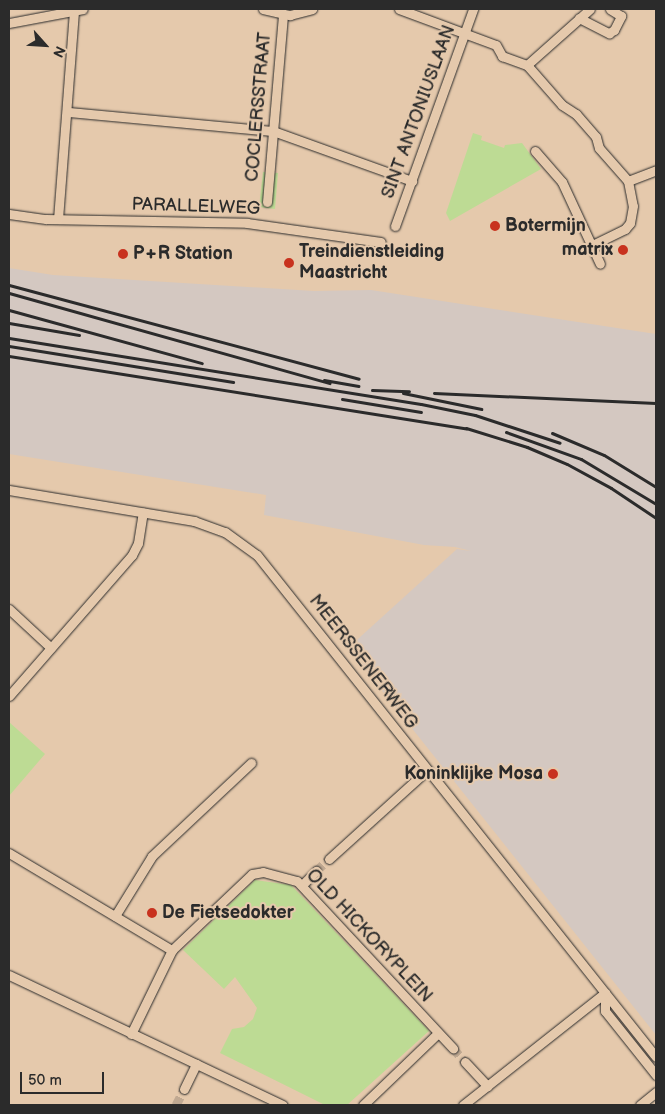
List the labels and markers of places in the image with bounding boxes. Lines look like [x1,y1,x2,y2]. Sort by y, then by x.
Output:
place label: Botermijn [505,215,586,237]
marker: Botermijn [489,220,501,232]
place label: matrix [562,239,613,261]
place label: Treindienstleiding Maastricht [299,242,444,284]
place label: P+R Station [133,243,233,265]
marker: matrix [617,244,629,256]
marker: P+R Station [117,248,129,260]
marker: Treindienstleiding Maastricht [283,257,295,269]
place label: Koninklijke Mosa [404,763,543,785]
marker: Koninklijke Mosa [547,768,559,780]
place label: De Fietsedokter [162,902,294,924]
marker: De Fietsedokter [146,907,158,919]

